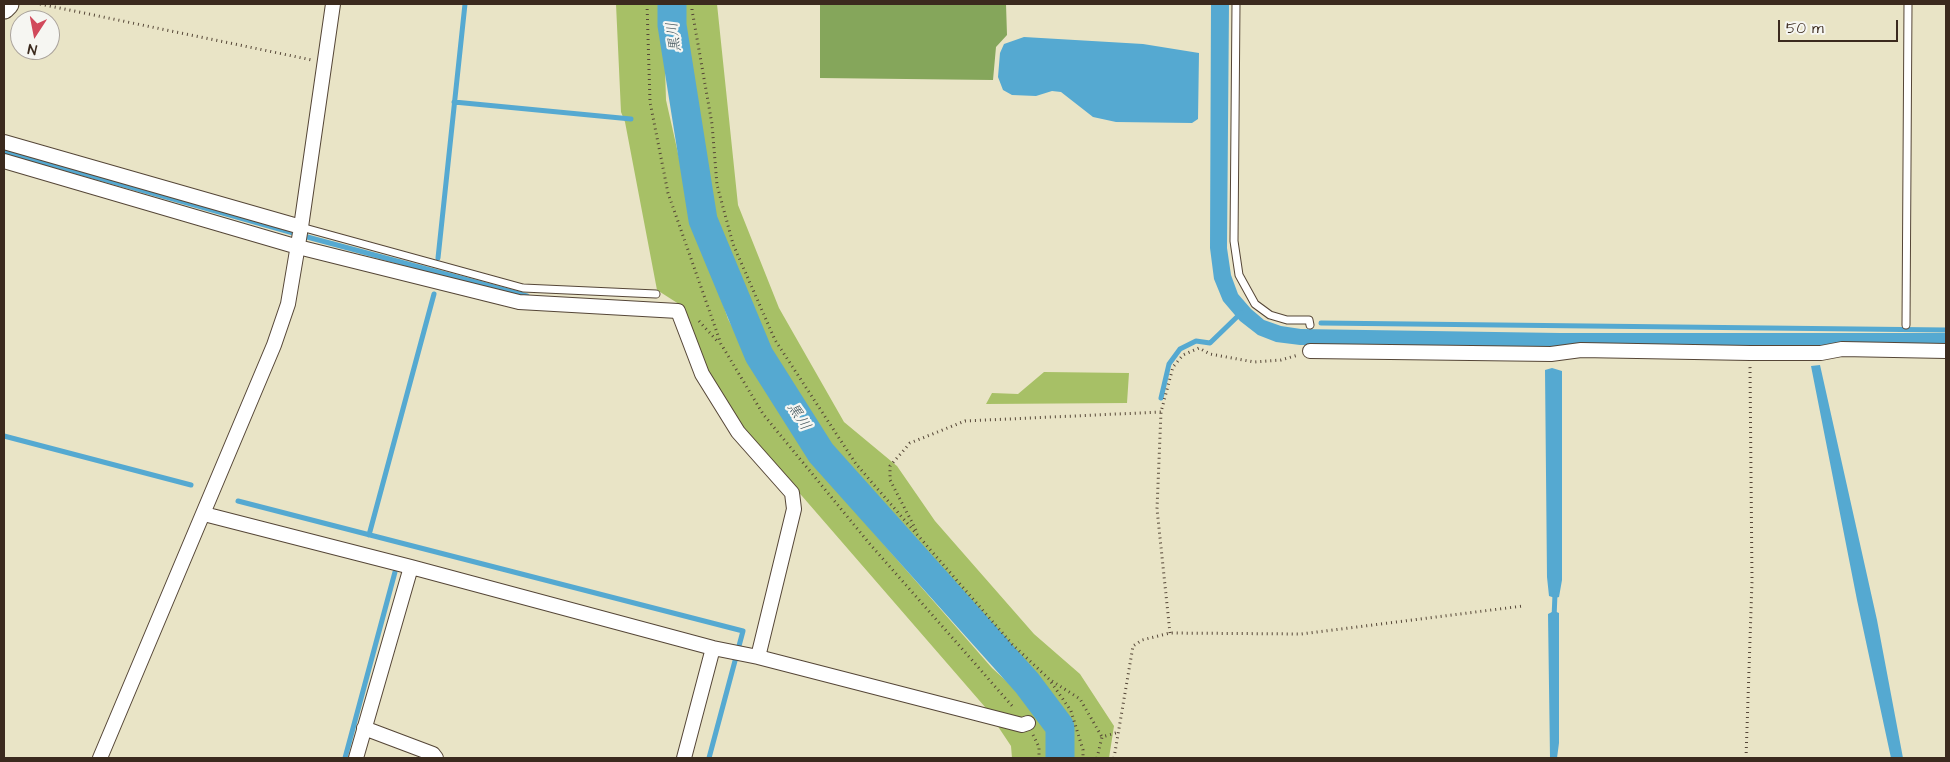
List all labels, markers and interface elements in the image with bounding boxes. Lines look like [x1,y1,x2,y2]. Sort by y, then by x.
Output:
north arrow [10,10,60,60]
scale bar [1780,10,1900,42]
text: 50 m [1786,18,1824,39]
water label: 黒川 [664,21,686,53]
text: N [26,38,39,59]
water label: 黒川 [782,400,814,434]

